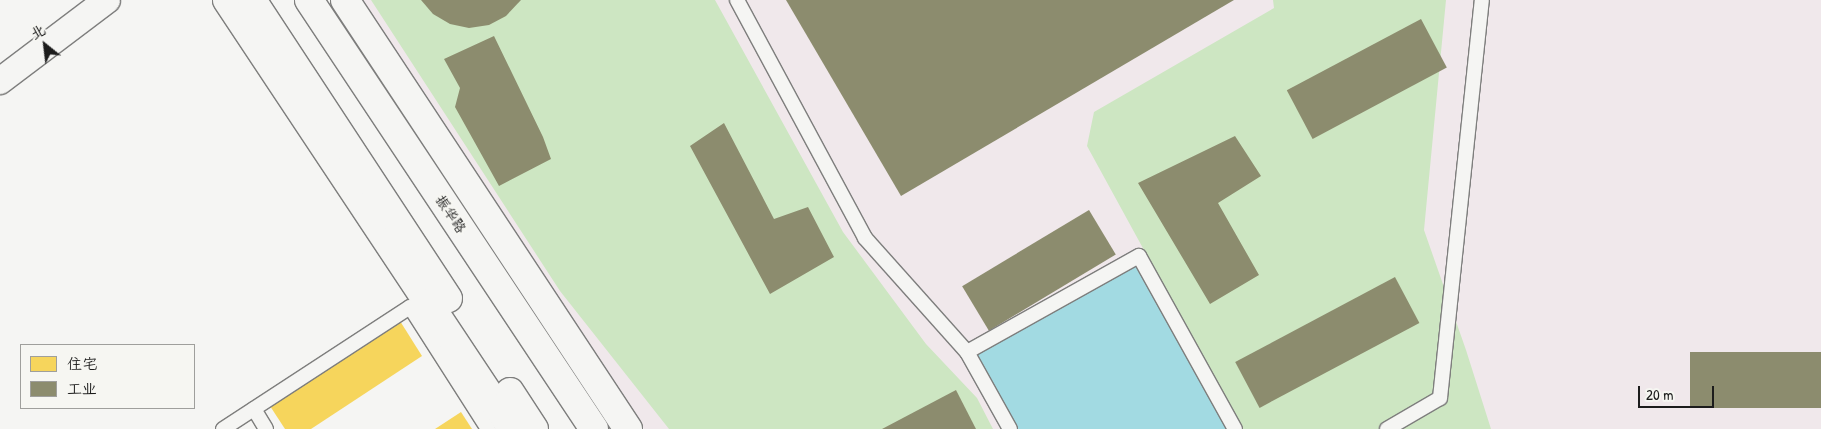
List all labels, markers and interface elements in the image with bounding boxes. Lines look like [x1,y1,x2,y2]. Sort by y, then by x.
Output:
north arrow [20,20,70,70]
text: 北 [27,20,48,43]
street label: 振华路 [432,192,470,236]
legend [20,344,195,409]
text: 住宅 [67,353,97,374]
scale bar [1641,376,1717,408]
text: 工业 [67,378,97,399]
text: 20 m [1646,384,1673,405]

